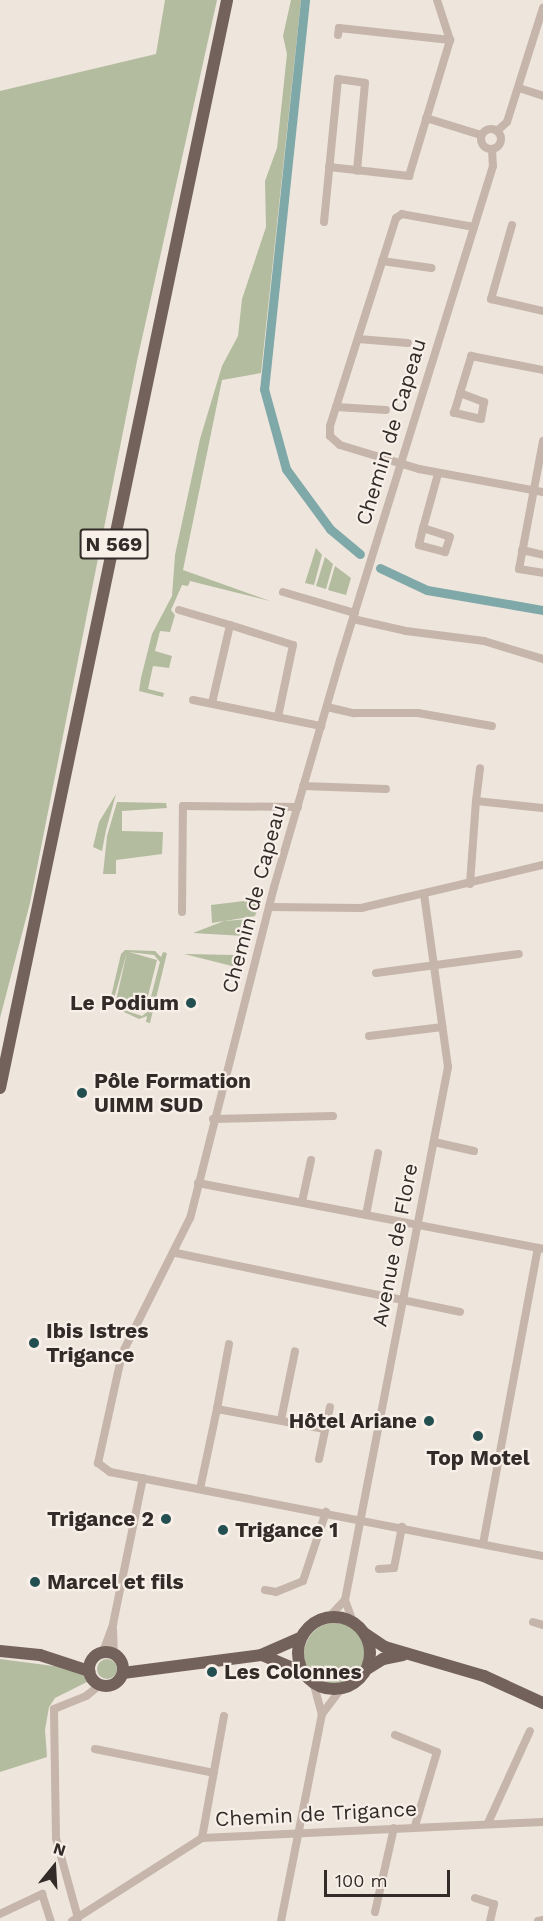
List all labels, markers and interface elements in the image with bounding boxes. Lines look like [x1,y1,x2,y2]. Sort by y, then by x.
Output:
street label: Chemin de Capeau [351,335,431,529]
road number: N 569 [80,527,148,561]
street label: Chemin de Capeau [217,802,291,996]
place label: Le Podium [70,990,179,1016]
marker: Le Podium [184,996,198,1010]
place label: Pôle Formation UIMM SUD [94,1068,251,1118]
marker: Pôle Formation UIMM SUD [75,1086,89,1100]
street label: Avenue de Flore [367,1161,423,1329]
place label: Ibis Istres Trigance [46,1318,148,1368]
marker: Ibis Istres Trigance [27,1336,41,1350]
place label: Hôtel Ariane [288,1408,417,1434]
marker: Hôtel Ariane [422,1414,436,1428]
marker: Top Motel [471,1429,485,1443]
place label: Top Motel [426,1445,530,1471]
place label: Trigance 2 [47,1506,154,1532]
marker: Trigance 2 [159,1512,173,1526]
place label: Trigance 1 [235,1517,339,1543]
marker: Trigance 1 [216,1523,230,1537]
place label: Marcel et fils [47,1569,184,1595]
marker: Marcel et fils [28,1575,42,1589]
place label: Les Colonnes [224,1659,362,1685]
marker: Les Colonnes [205,1665,219,1679]
street label: Chemin de Trigance [214,1796,418,1832]
north arrow [24,1837,84,1897]
text: N [51,1839,68,1860]
scale bar [327,1858,453,1896]
text: 100 m [335,1870,388,1891]

